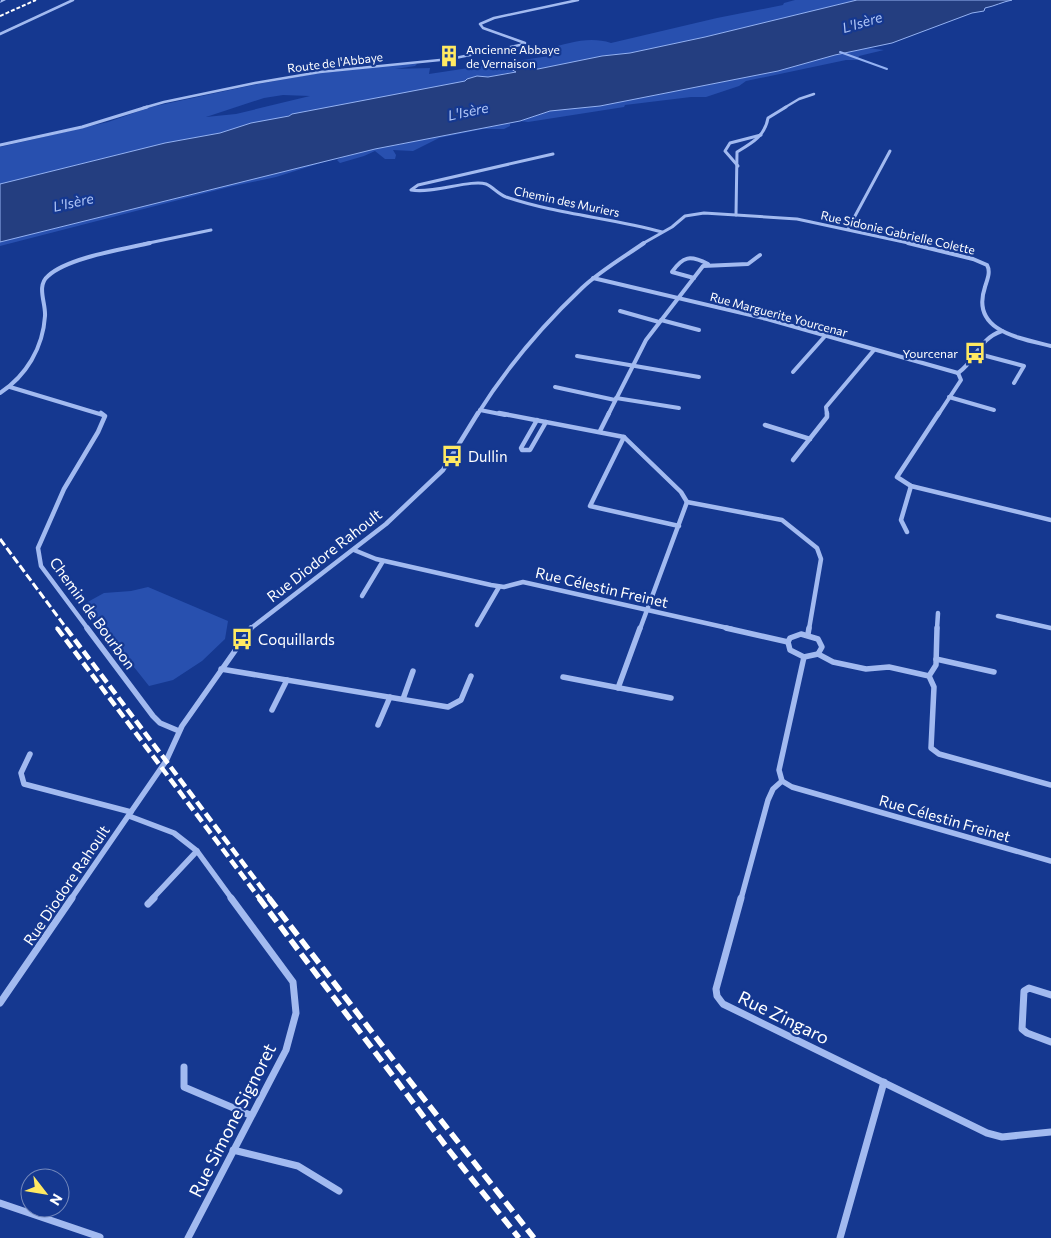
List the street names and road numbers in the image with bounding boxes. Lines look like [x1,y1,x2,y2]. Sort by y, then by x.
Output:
street label: Route de l'Abbaye [286,49,384,75]
street label: Chemin des Muriers [513,183,621,219]
street label: Rue Sidonie Gabrielle Colette [819,207,977,257]
street label: Rue Marguerite Yourcenar [709,289,850,339]
street label: Rue Diodore Rahoult [263,505,385,605]
street label: Chemin de Bourbon [46,553,140,673]
street label: Rue Célestin Freinet [534,563,670,611]
street label: Rue Célestin Freinet [877,791,1013,845]
street label: Rue Diodore Rahoult [19,822,113,948]
street label: Rue Zingaro [735,985,833,1049]
street label: Rue Simone Signoret [184,1039,280,1201]

